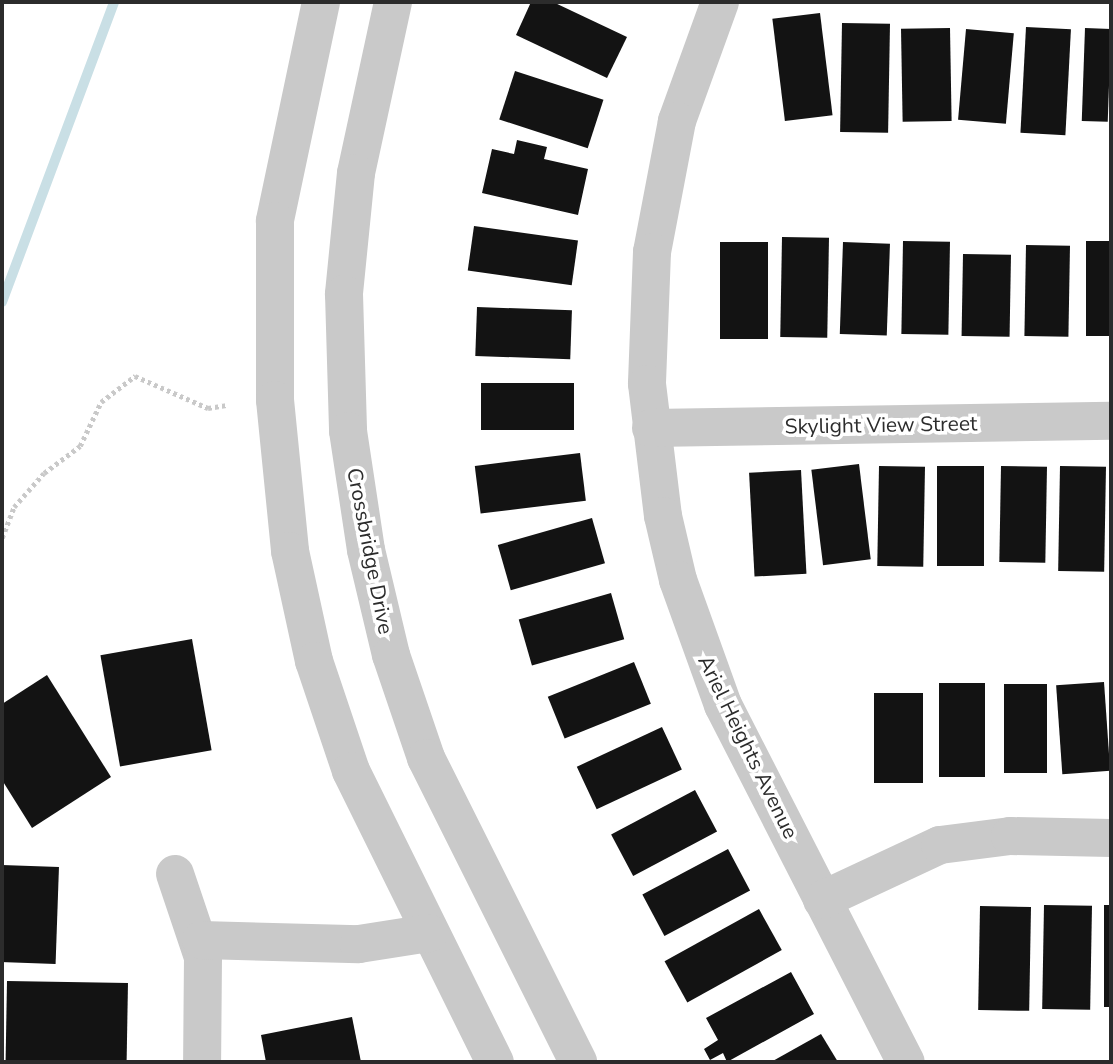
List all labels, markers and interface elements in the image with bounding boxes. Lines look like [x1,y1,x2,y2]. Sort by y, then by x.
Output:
street label: Skylight View Street [784,411,978,439]
street label: Crossbridge Drive [342,466,398,636]
street label: Ariel Heights Avenue [693,651,803,843]

